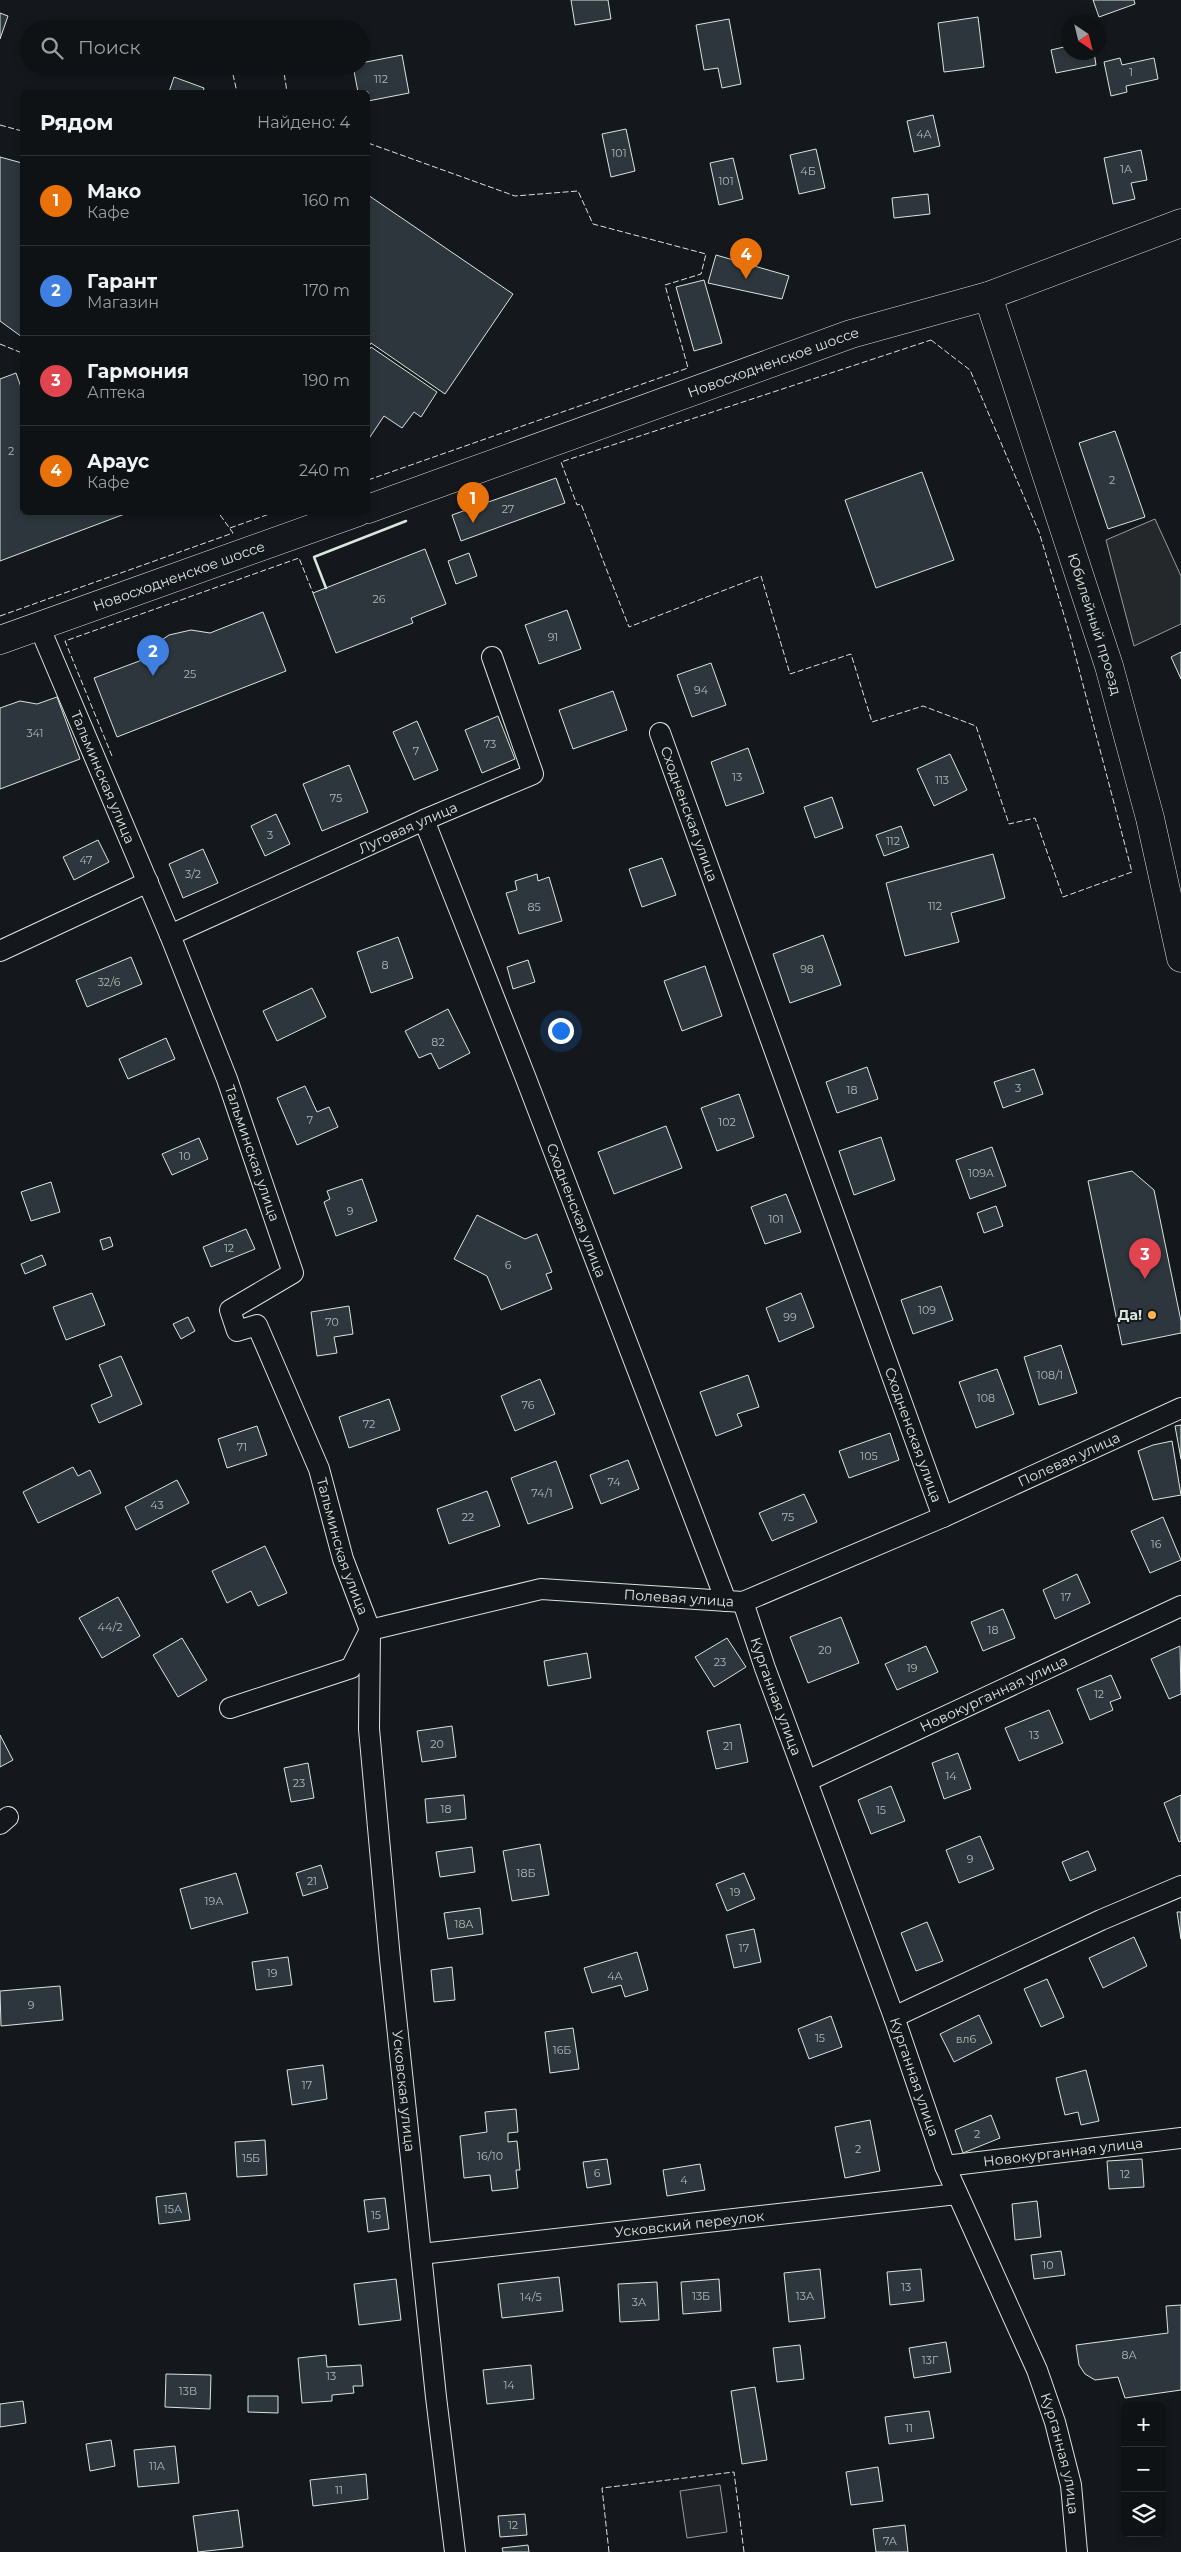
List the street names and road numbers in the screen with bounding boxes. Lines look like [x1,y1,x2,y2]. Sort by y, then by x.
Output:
street label: Новосходненское шоссе [685,323,861,402]
street label: Новосходненское шоссе [91,537,267,615]
street label: Юбилейный проезд [1064,551,1125,697]
street label: Тальминская улица [67,708,139,846]
street label: Сходненская улица [657,744,722,884]
street label: Луговая улица [355,798,460,858]
street label: Тальминская улица [221,1083,284,1224]
street label: Сходненская улица [543,1141,610,1280]
street label: Сходненская улица [881,1365,946,1505]
street label: Полевая улица [1015,1428,1123,1491]
street label: Тальминская улица [313,1476,372,1617]
street label: Полевая улица [623,1585,735,1610]
street label: Курганная улица [746,1635,806,1758]
street label: Новокурганная улица [917,1651,1070,1736]
street label: Курганная улица [886,2015,943,2139]
street label: Усковская улица [389,2029,419,2153]
street label: Новокурганная улица [982,2134,1144,2170]
street label: Усковский переулок [614,2207,765,2241]
street label: Курганная улица [1037,2390,1083,2515]

